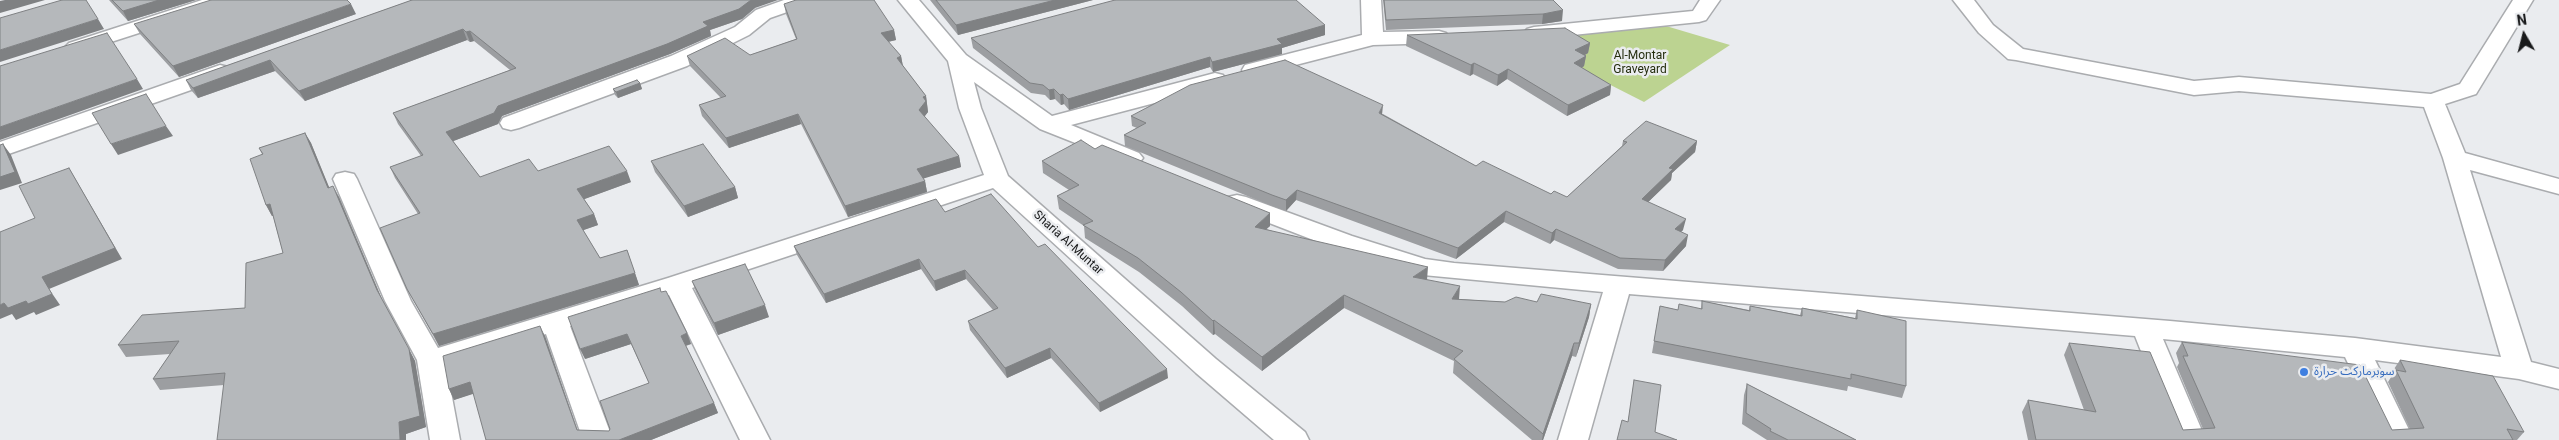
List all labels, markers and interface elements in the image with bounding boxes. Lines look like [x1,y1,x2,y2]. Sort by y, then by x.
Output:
north arrow [2499,10,2549,60]
text: N [2516,12,2528,29]
park label: Al-Montar Graveyard [1613,49,1667,77]
street label: Sharia Al-Muntar [1030,208,1106,278]
place label: سوبرماركت حرارة [2314,365,2394,379]
marker: سوبرماركت حرارة [2298,366,2310,378]

